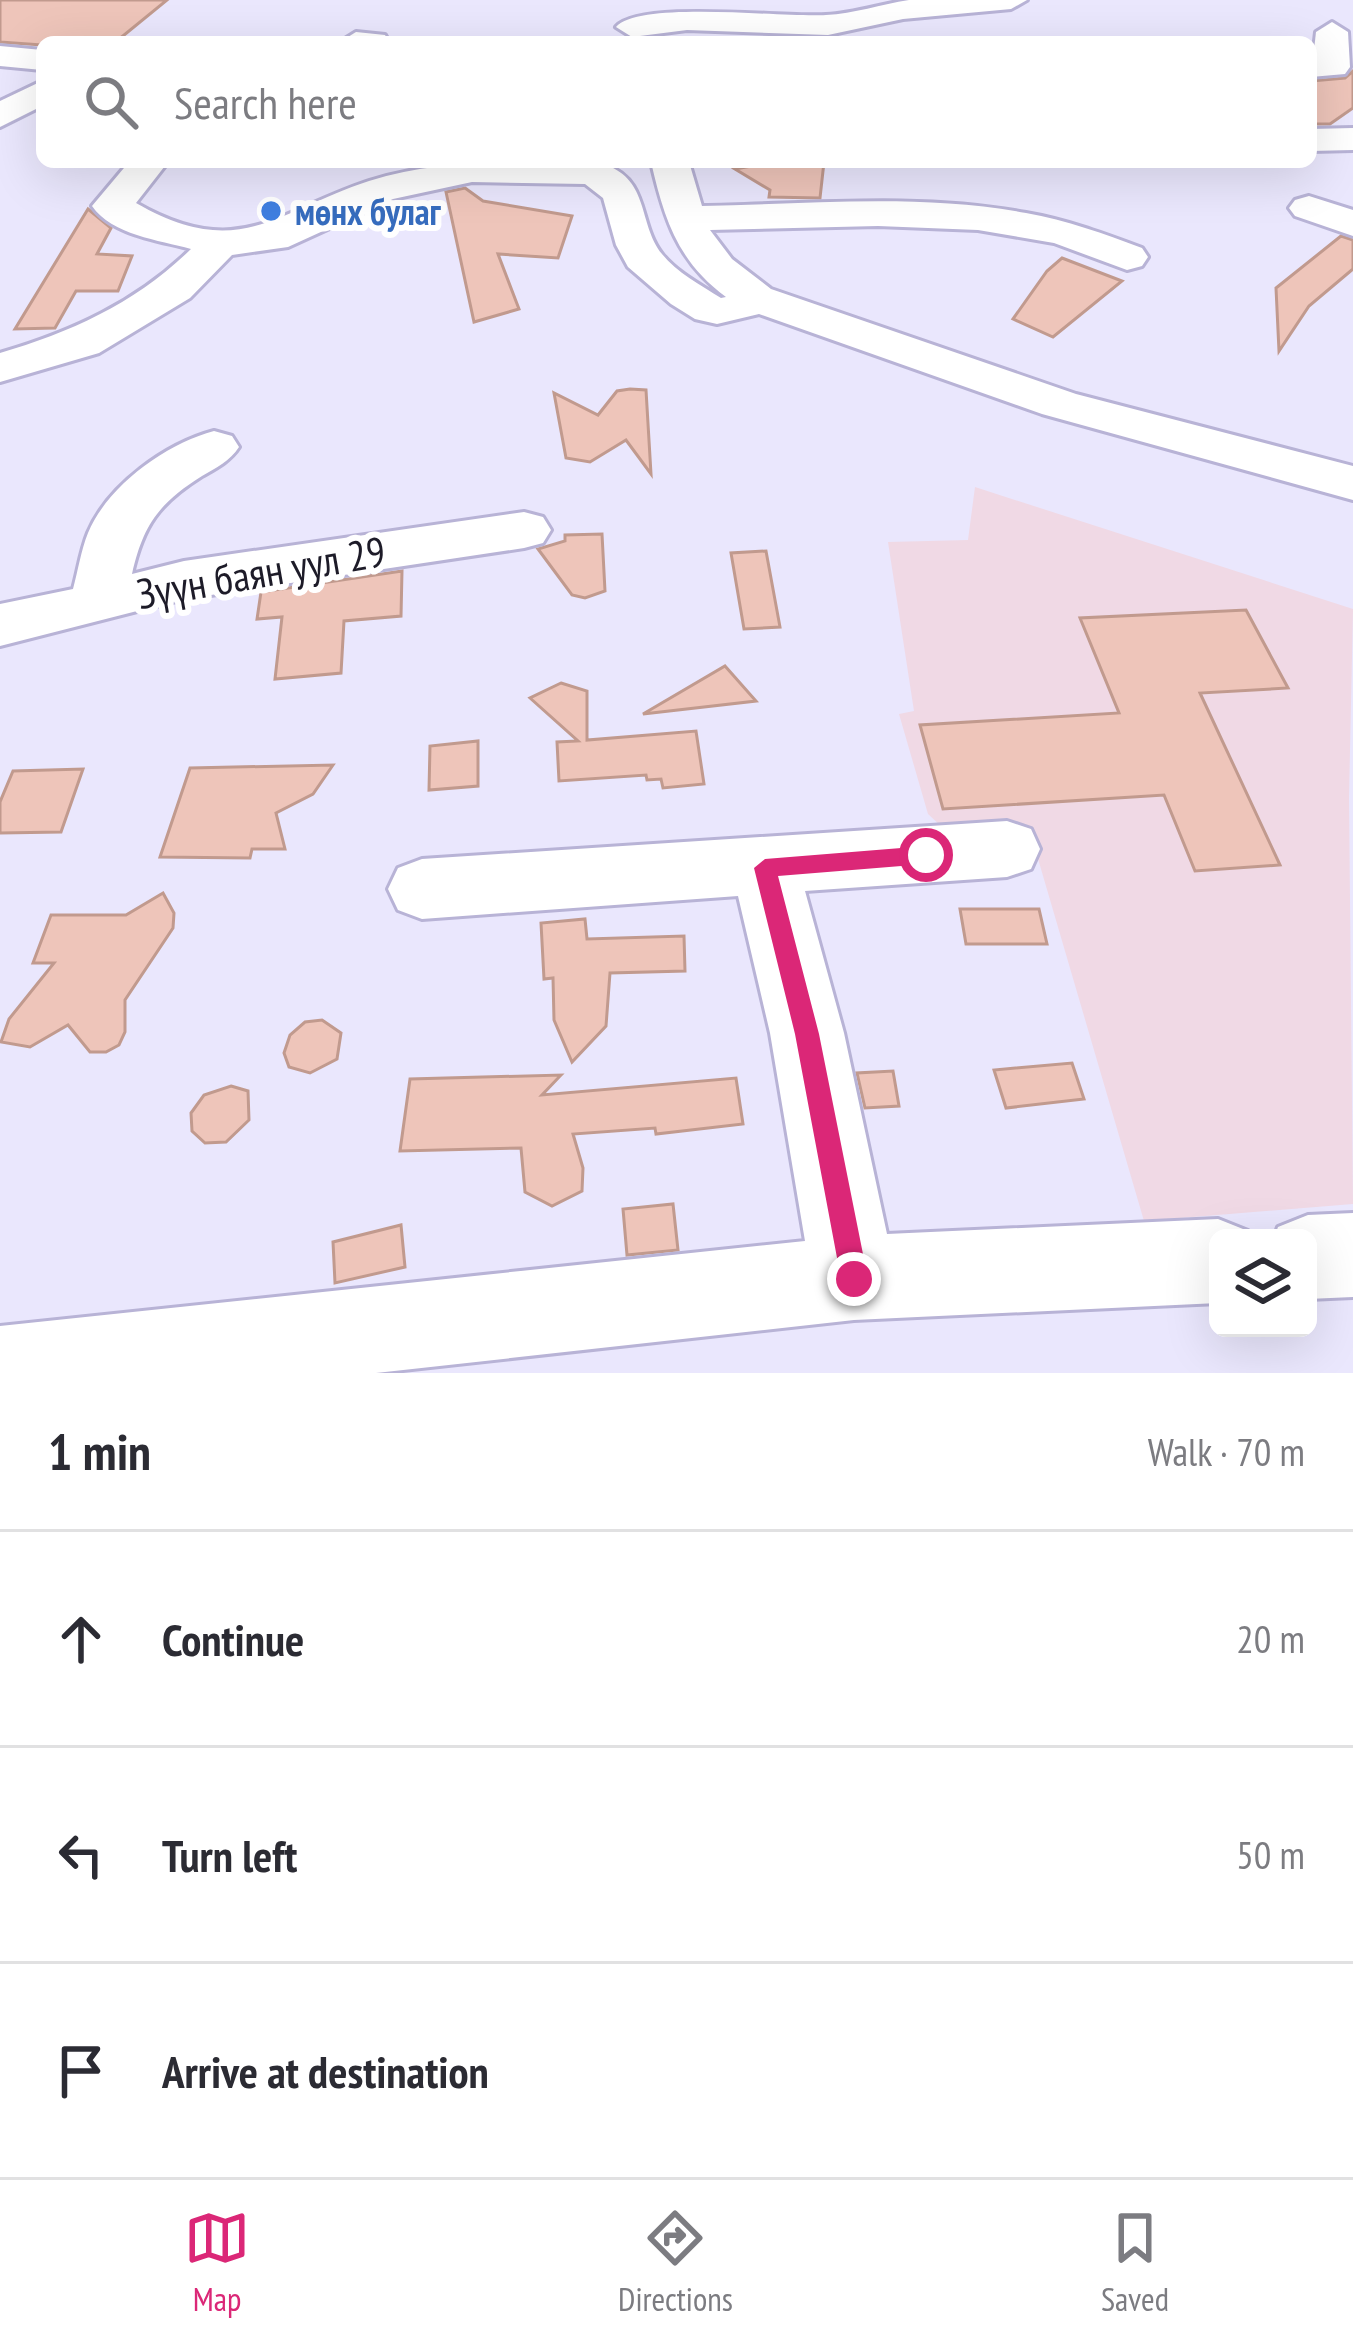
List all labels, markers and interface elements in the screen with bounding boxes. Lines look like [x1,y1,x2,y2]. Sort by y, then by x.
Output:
search box [36,36,1317,168]
icon: search [78,69,144,135]
text: Search here [174,73,357,131]
place label: мөнх булаг [295,188,442,235]
marker: мөнх булаг [258,198,284,224]
street label: Зүүн баян уул 29 [132,523,390,621]
route start [899,828,953,882]
map controls [1209,1229,1317,1337]
button: layers [1209,1229,1317,1337]
route end [827,1252,881,1306]
text: 1 min [48,1418,151,1484]
text: Walk · 70 m [1148,1426,1305,1477]
icon: ahead [48,1606,114,1672]
text: Continue [162,1610,304,1668]
text: 20 m [1236,1613,1305,1664]
icon: left [48,1822,114,1888]
text: Turn left [162,1826,297,1884]
text: 50 m [1236,1829,1305,1880]
icon: arrive [48,2038,114,2104]
text: Arrive at destination [162,2042,489,2100]
tab: Map [184,2205,250,2320]
tab: Directions [618,2205,733,2320]
tab: Saved [1101,2205,1169,2320]

